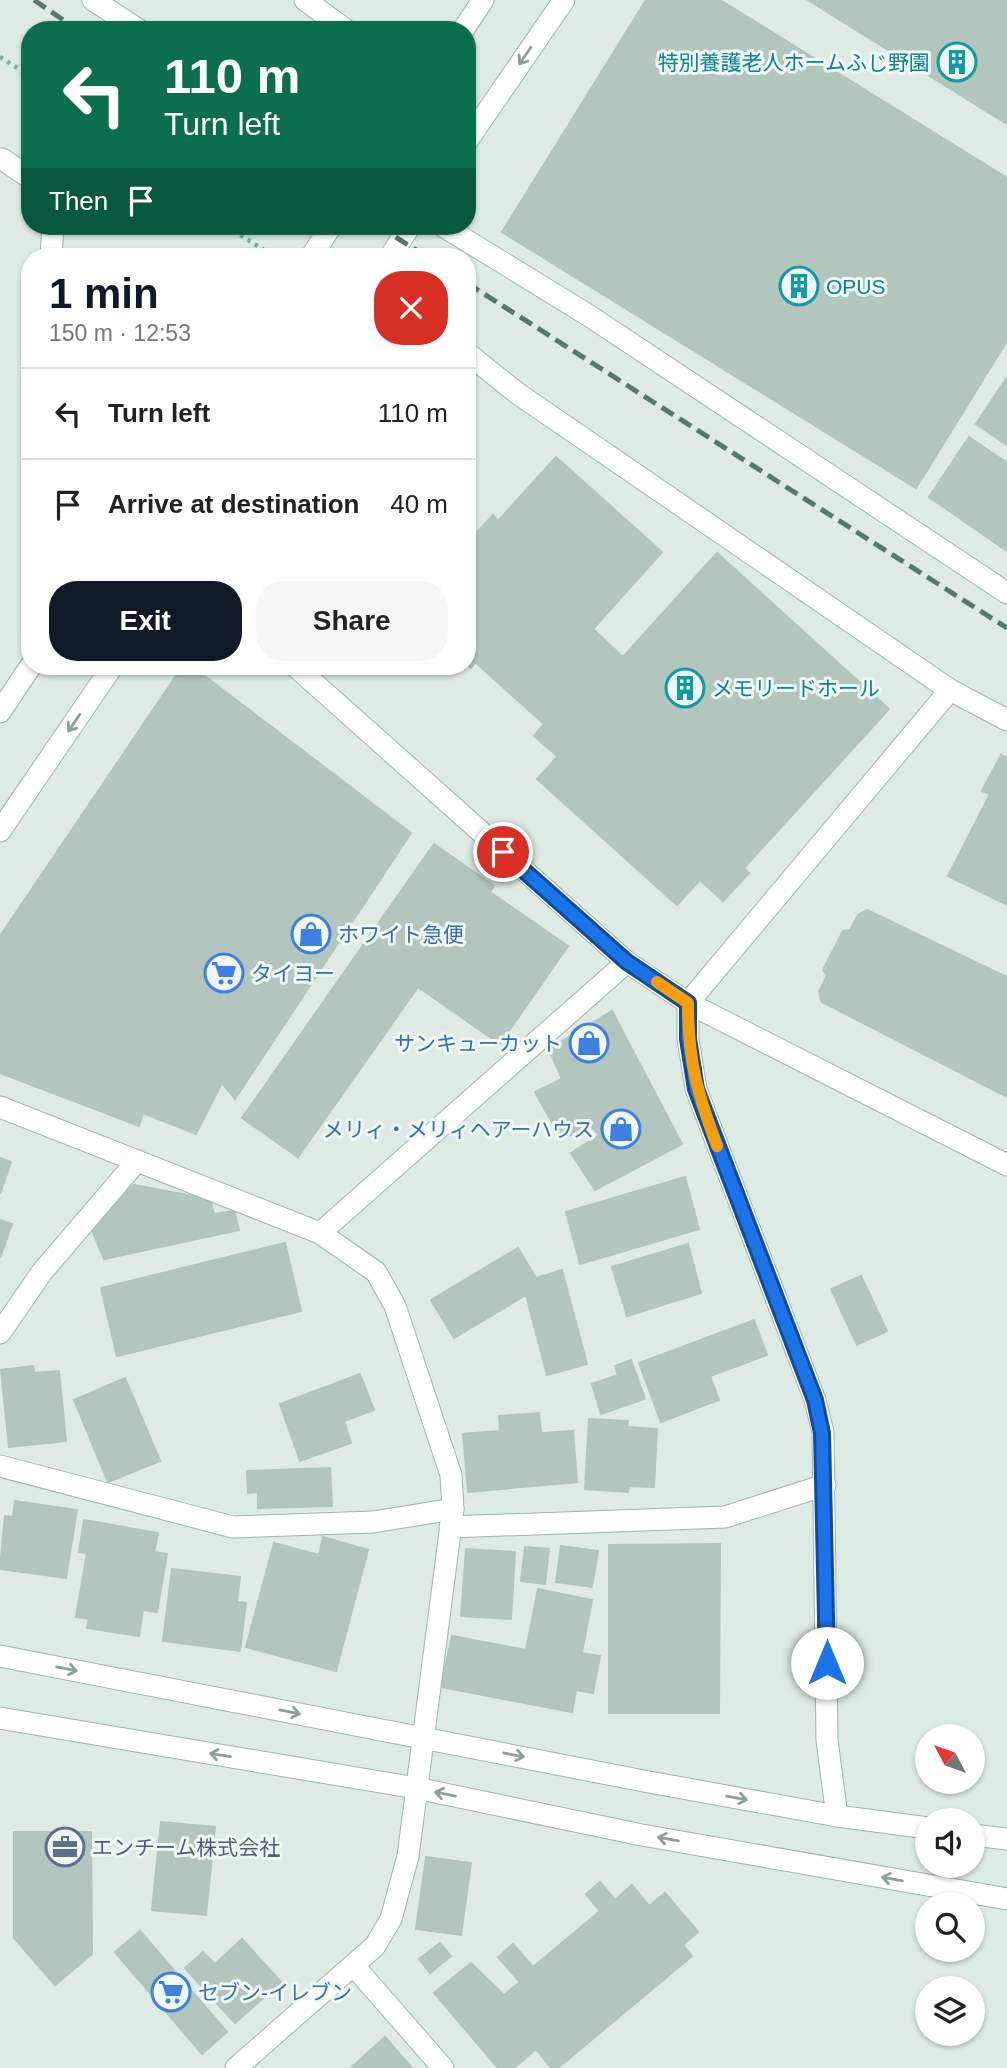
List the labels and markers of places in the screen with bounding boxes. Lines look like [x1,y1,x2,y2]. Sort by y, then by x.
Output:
building icon: 特別養護老人ホームふじ野園 [936,41,978,83]
place label: 特別養護老人ホームふじ野園 [658,51,930,74]
building icon: OPUS [778,265,820,307]
place label: OPUS [826,275,886,298]
building icon: メモリードホール [664,667,706,709]
place label: メモリードホール [712,677,880,700]
pin [473,822,533,882]
shop icon: ホワイト急便 [290,913,332,955]
place label: ホワイト急便 [338,923,464,946]
supermarket icon: タイヨー [203,952,245,994]
place label: タイヨー [251,962,335,985]
shop icon: サンキューカット [568,1022,610,1064]
place label: サンキューカット [394,1032,562,1055]
shop icon: メリィ・メリィヘアーハウス [600,1108,642,1150]
place label: メリィ・メリィヘアーハウス [323,1118,594,1141]
office icon: エンチーム株式会社 [44,1826,86,1868]
place label: エンチーム株式会社 [92,1836,280,1859]
supermarket icon: セブン-イレブン [150,1971,192,2013]
place label: セブン-イレブン [198,1981,352,2004]

